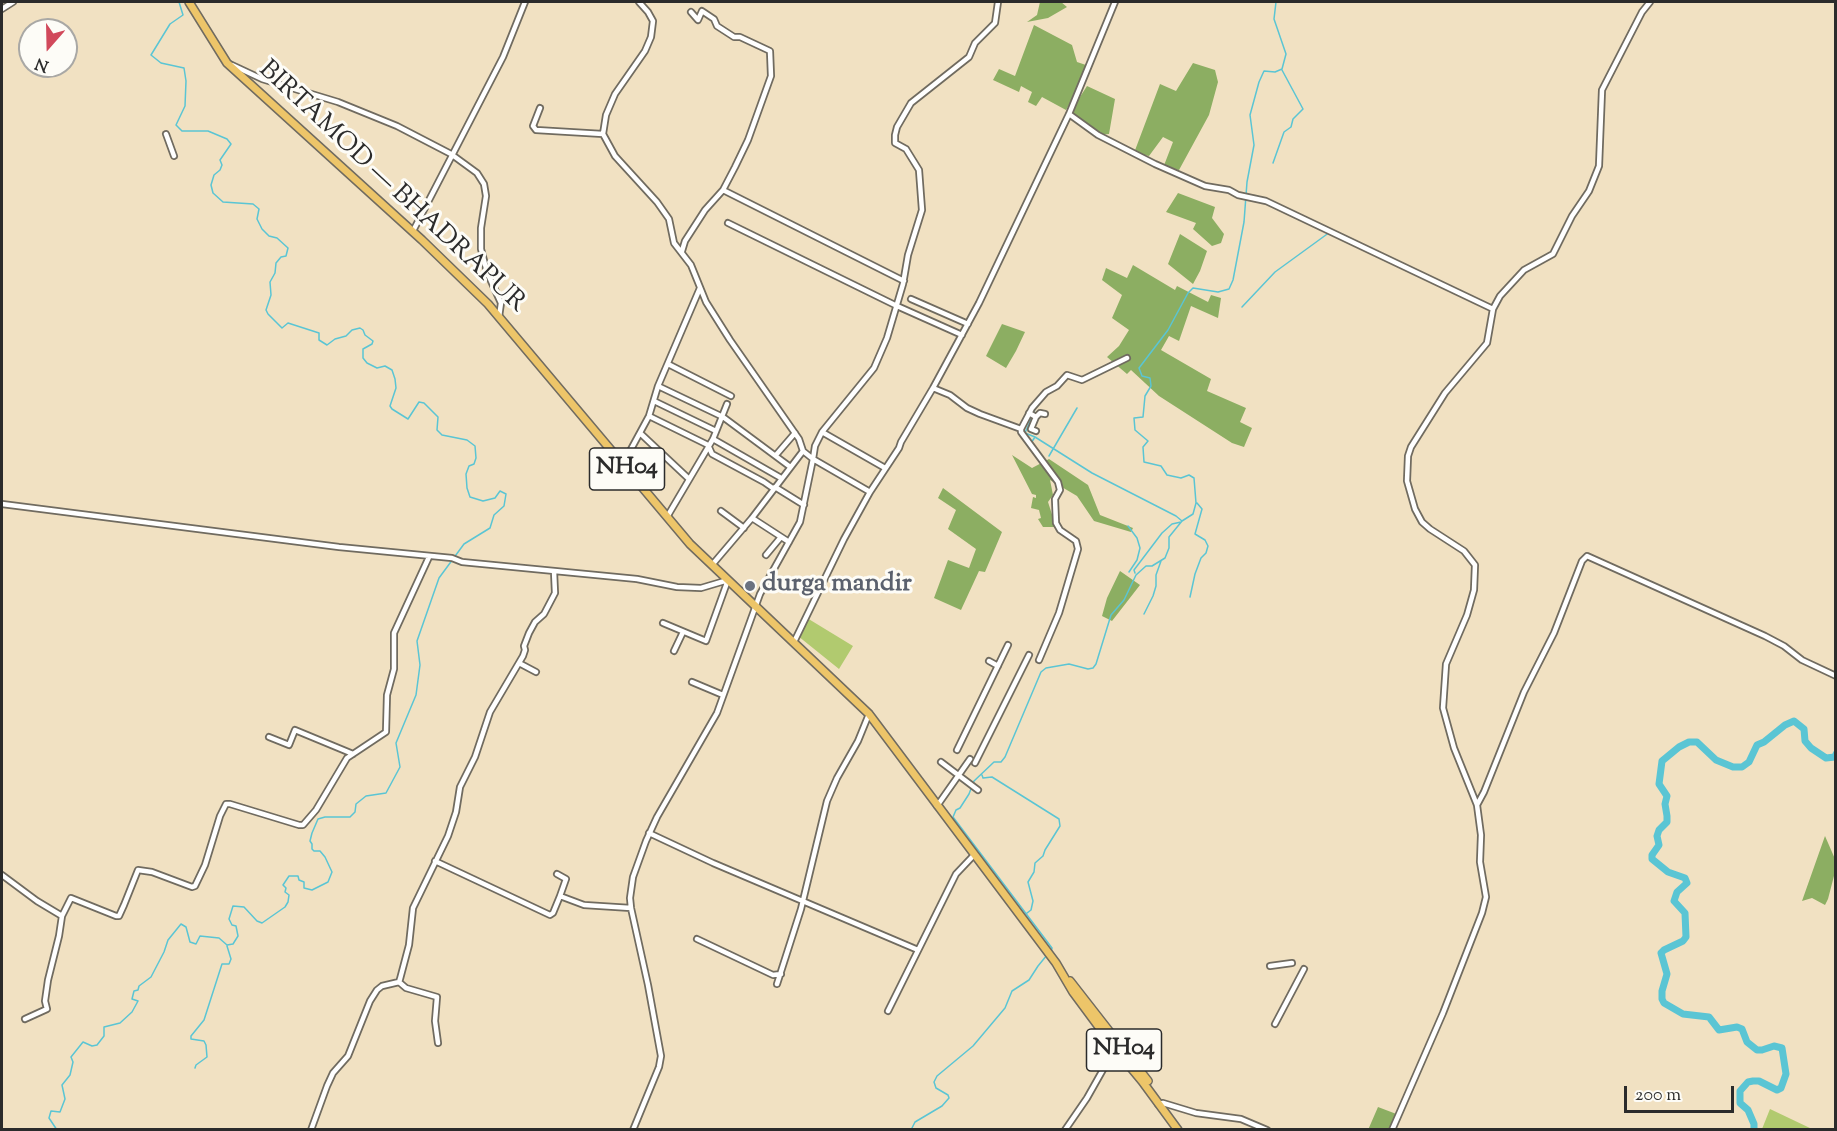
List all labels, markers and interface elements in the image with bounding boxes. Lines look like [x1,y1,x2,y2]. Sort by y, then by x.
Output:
north arrow [18,18,78,78]
text: N [32,51,52,76]
street label: BIRTAMOD — BHADRAPUR [251,56,531,320]
road number: NH04 [590,448,664,490]
place label: durga mandir [762,570,912,602]
marker: durga mandir [743,579,757,593]
road number: NH04 [1086,1029,1162,1071]
scale bar [1627,1074,1736,1112]
text: 200 m [1635,1083,1681,1109]

